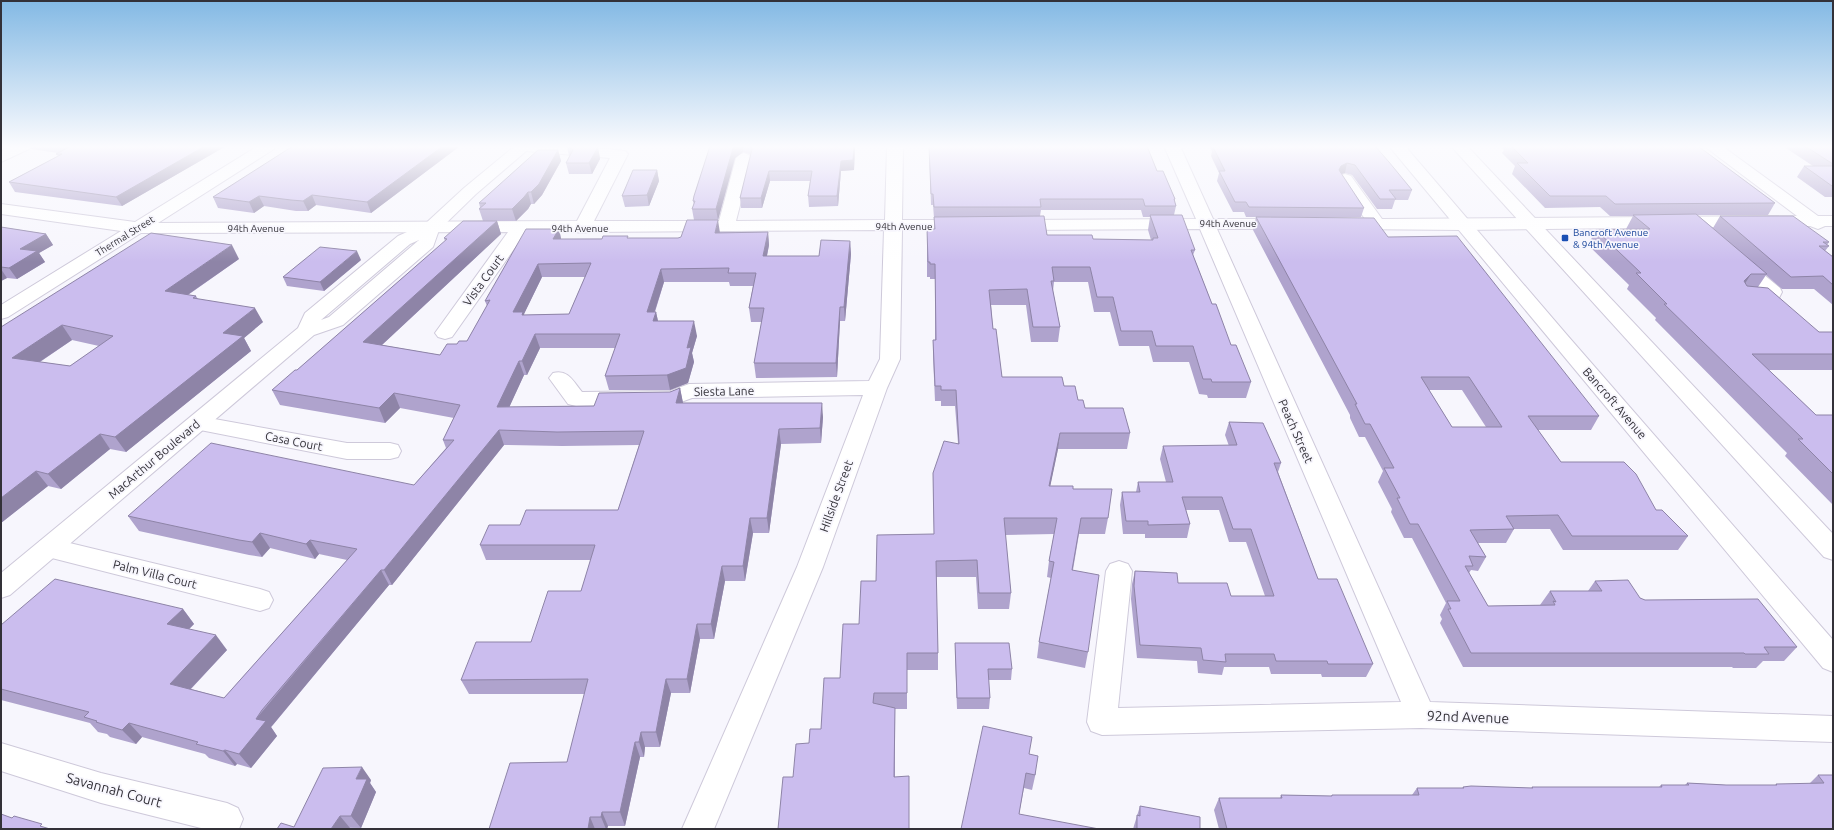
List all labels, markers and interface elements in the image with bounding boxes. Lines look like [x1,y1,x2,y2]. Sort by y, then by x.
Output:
street label: Thermal Street [94,214,156,258]
street label: 94th Avenue [1200,218,1256,229]
street label: 94th Avenue [876,221,932,232]
street label: 94th Avenue [228,223,284,234]
street label: 94th Avenue [552,223,608,234]
place label: Bancroft Avenue & 94th Avenue [1573,227,1648,250]
marker: Bancroft Avenue & 94th Avenue [1560,233,1570,243]
street label: Vista Court [460,252,506,308]
street label: Bancroft Avenue [1580,365,1650,441]
street label: Siesta Lane [694,384,754,398]
street label: Peach Street [1276,397,1316,465]
street label: MacArthur Boulevard [106,417,202,501]
street label: Casa Court [264,429,324,453]
street label: Hillside Street [817,458,855,534]
street label: Palm Villa Court [112,557,199,591]
street label: 92nd Avenue [1427,708,1509,726]
street label: Savannah Court [64,770,164,811]

